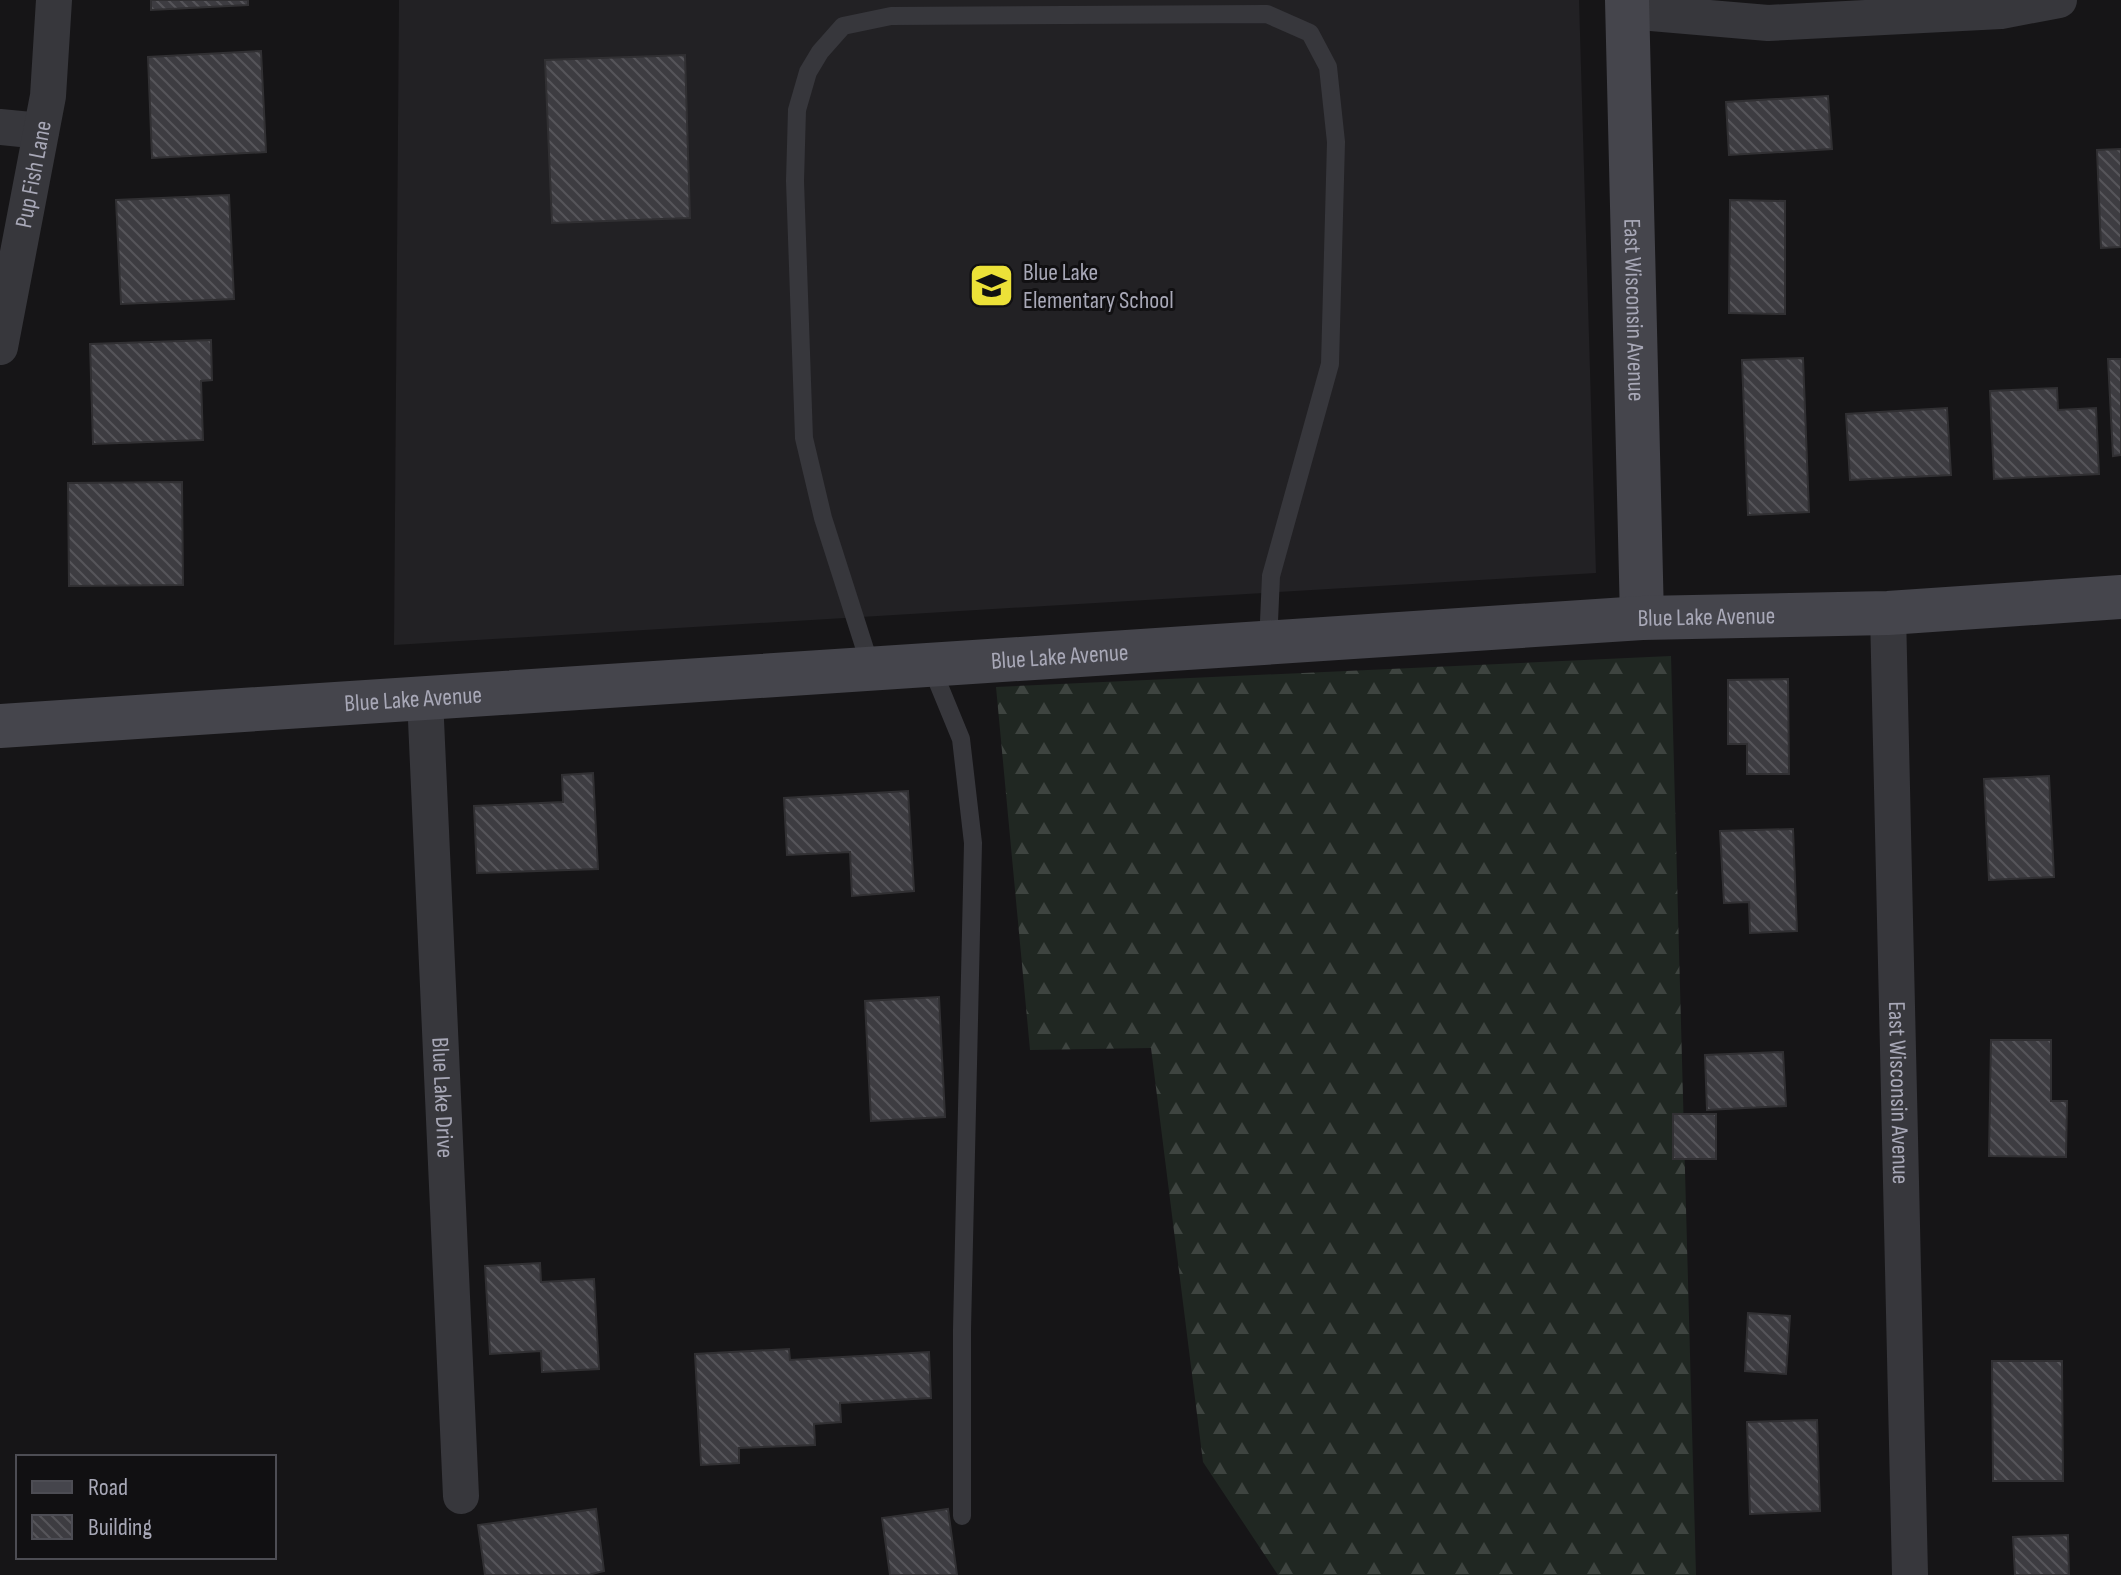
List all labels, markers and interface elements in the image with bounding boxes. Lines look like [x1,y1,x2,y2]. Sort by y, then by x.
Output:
street label: Pup Fish Lane [9,118,58,230]
street label: East Wisconsin Avenue [1617,218,1651,402]
place label: Blue Lake Elementary School [1023,258,1174,315]
school or university icon: Blue Lake Elementary School [968,262,1016,310]
street label: Blue Lake Avenue [1637,601,1776,633]
street label: Blue Lake Avenue [990,638,1129,676]
street label: Blue Lake Avenue [343,680,483,718]
street label: East Wisconsin Avenue [1882,1001,1915,1185]
street label: Blue Lake Drive [425,1037,460,1159]
legend [16,1455,276,1559]
text: Road [88,1473,128,1502]
text: Building [88,1513,152,1542]

